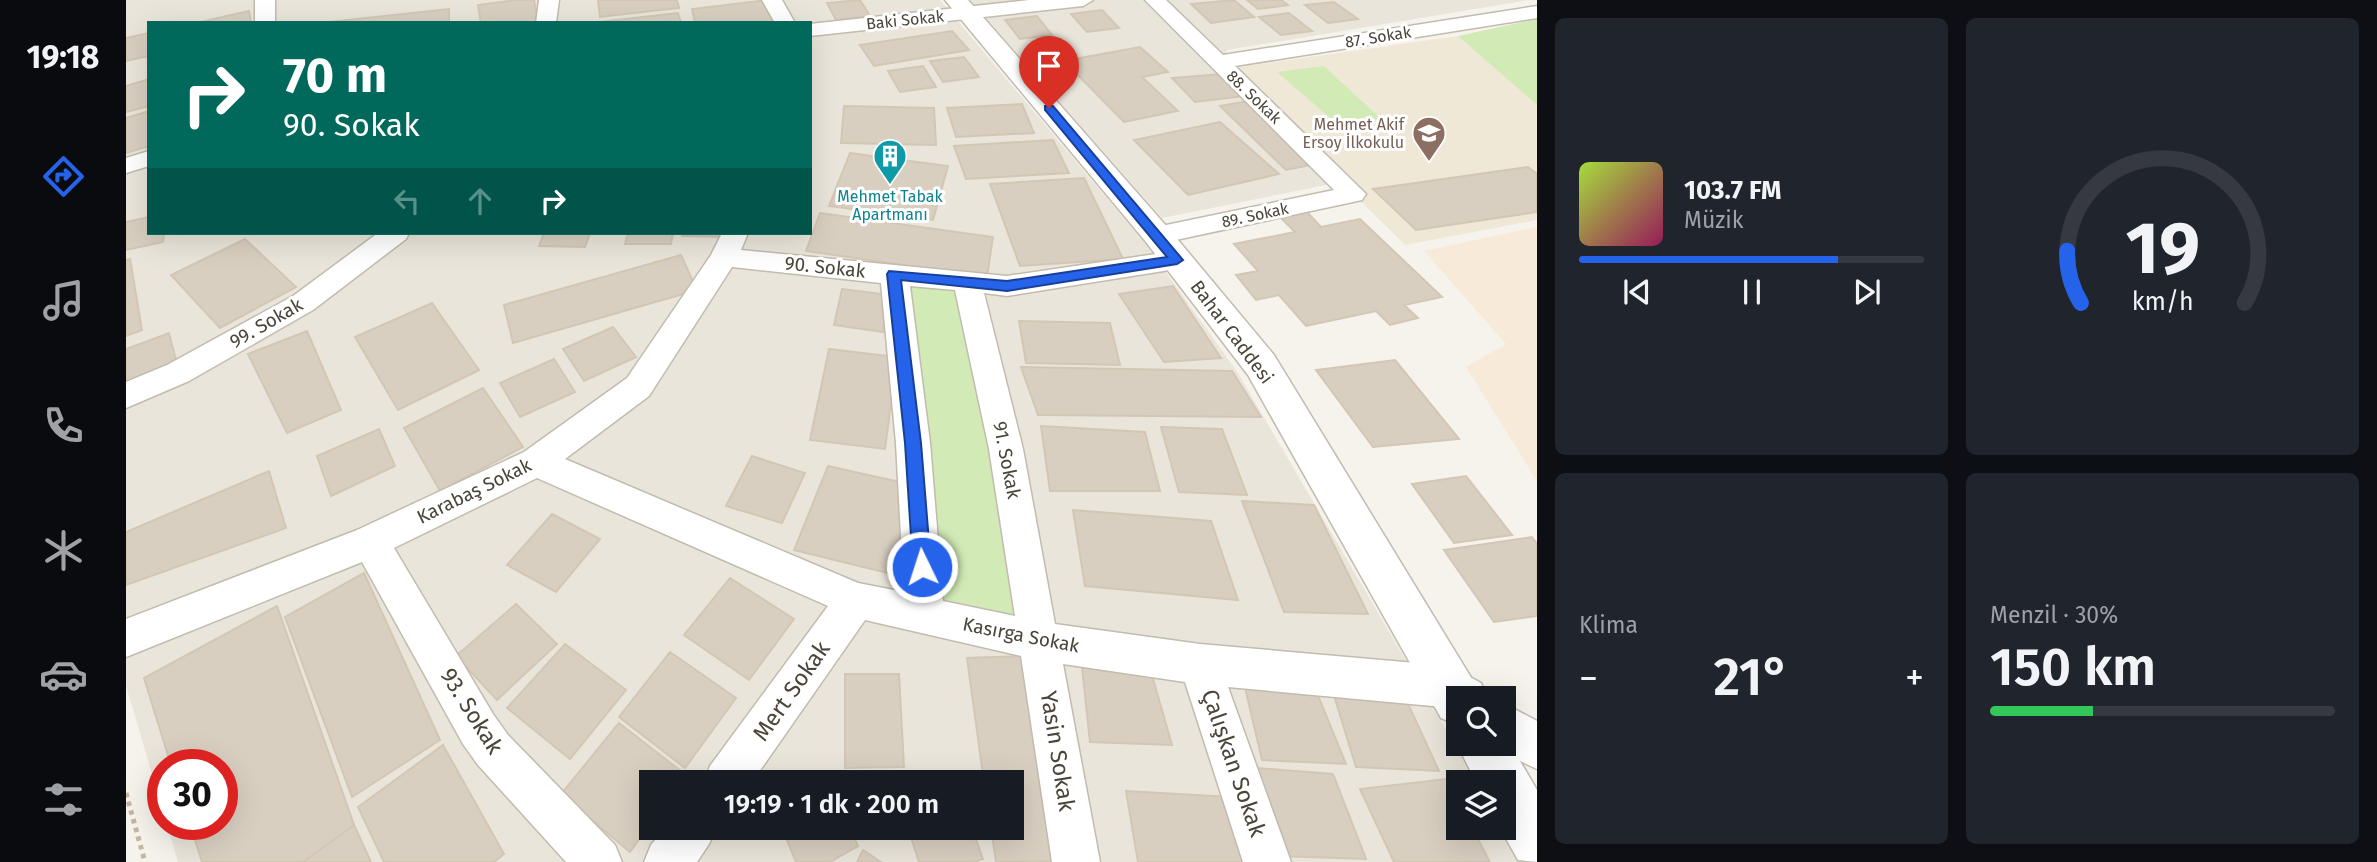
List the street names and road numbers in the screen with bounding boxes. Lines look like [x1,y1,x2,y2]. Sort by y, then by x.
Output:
street label: Baki Sokak [865,6,946,34]
street label: 87. Sokak [1344,22,1413,52]
street label: 88. Sokak [1223,66,1286,128]
street label: 89. Sokak [1220,198,1291,231]
street label: 90. Sokak [783,251,867,283]
street label: Bahar Caddesi [1186,276,1278,388]
street label: 99. Sokak [225,293,307,353]
street label: 91. Sokak [988,419,1026,501]
street label: Karabaş Sokak [413,453,535,529]
street label: Kasırga Sokak [961,612,1082,658]
street label: Mert Sokak [746,636,836,746]
street label: 93. Sokak [435,663,510,759]
street label: Çalışkan Sokak [1196,686,1272,841]
street label: Yasin Sokak [1035,689,1081,813]

